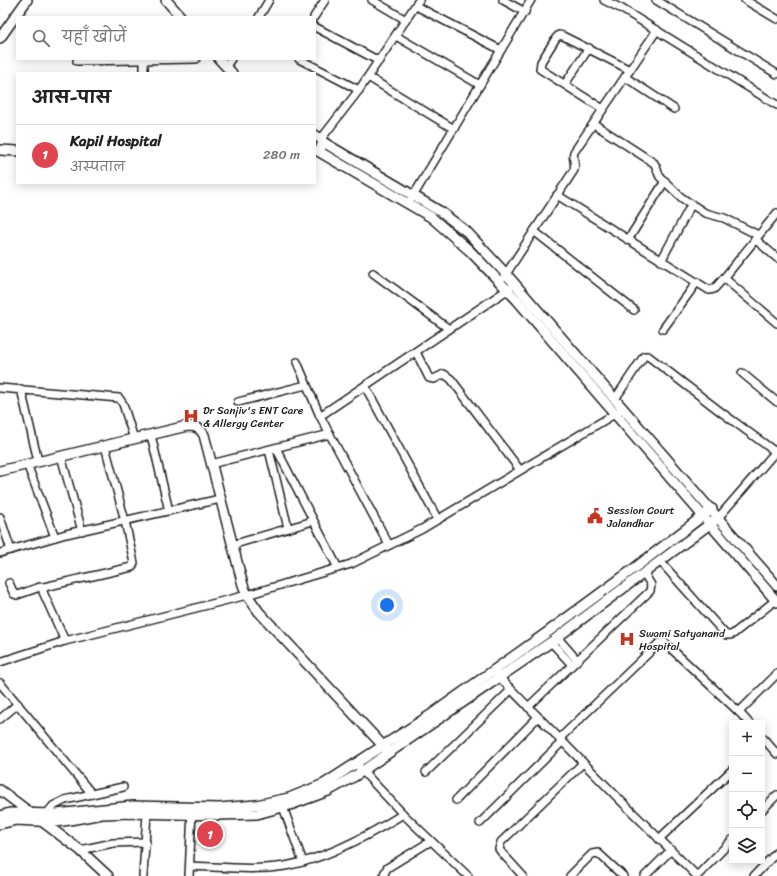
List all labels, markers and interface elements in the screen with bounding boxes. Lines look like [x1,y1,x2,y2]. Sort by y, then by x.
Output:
search box [16,16,316,60]
text: यहाँ खोजें [62,24,127,50]
icon: search [30,27,52,49]
text: आस-पास [32,82,111,112]
text: Kapil Hospital [70,128,162,154]
text: 1 [42,143,48,166]
text: 280 m [263,143,300,166]
text: अस्पताल [70,155,125,178]
place label: Dr Sanjiv's ENT Care & Allergy Center [203,401,304,433]
hospital icon: Dr Sanjiv's ENT Care & Allergy Center [182,407,200,425]
place label: Session Court Jalandhar [606,501,675,533]
public building icon: Session Court Jalandhar [586,507,604,525]
your location [377,595,397,615]
place label: Swami Satyanand Hospital [639,624,726,656]
hospital icon: Swami Satyanand Hospital [618,630,636,648]
map controls [729,720,765,864]
button: + [729,720,765,756]
button: − [729,756,765,792]
button: locate [729,792,765,828]
pin: 1 [197,819,223,849]
button: layers [729,828,765,864]

